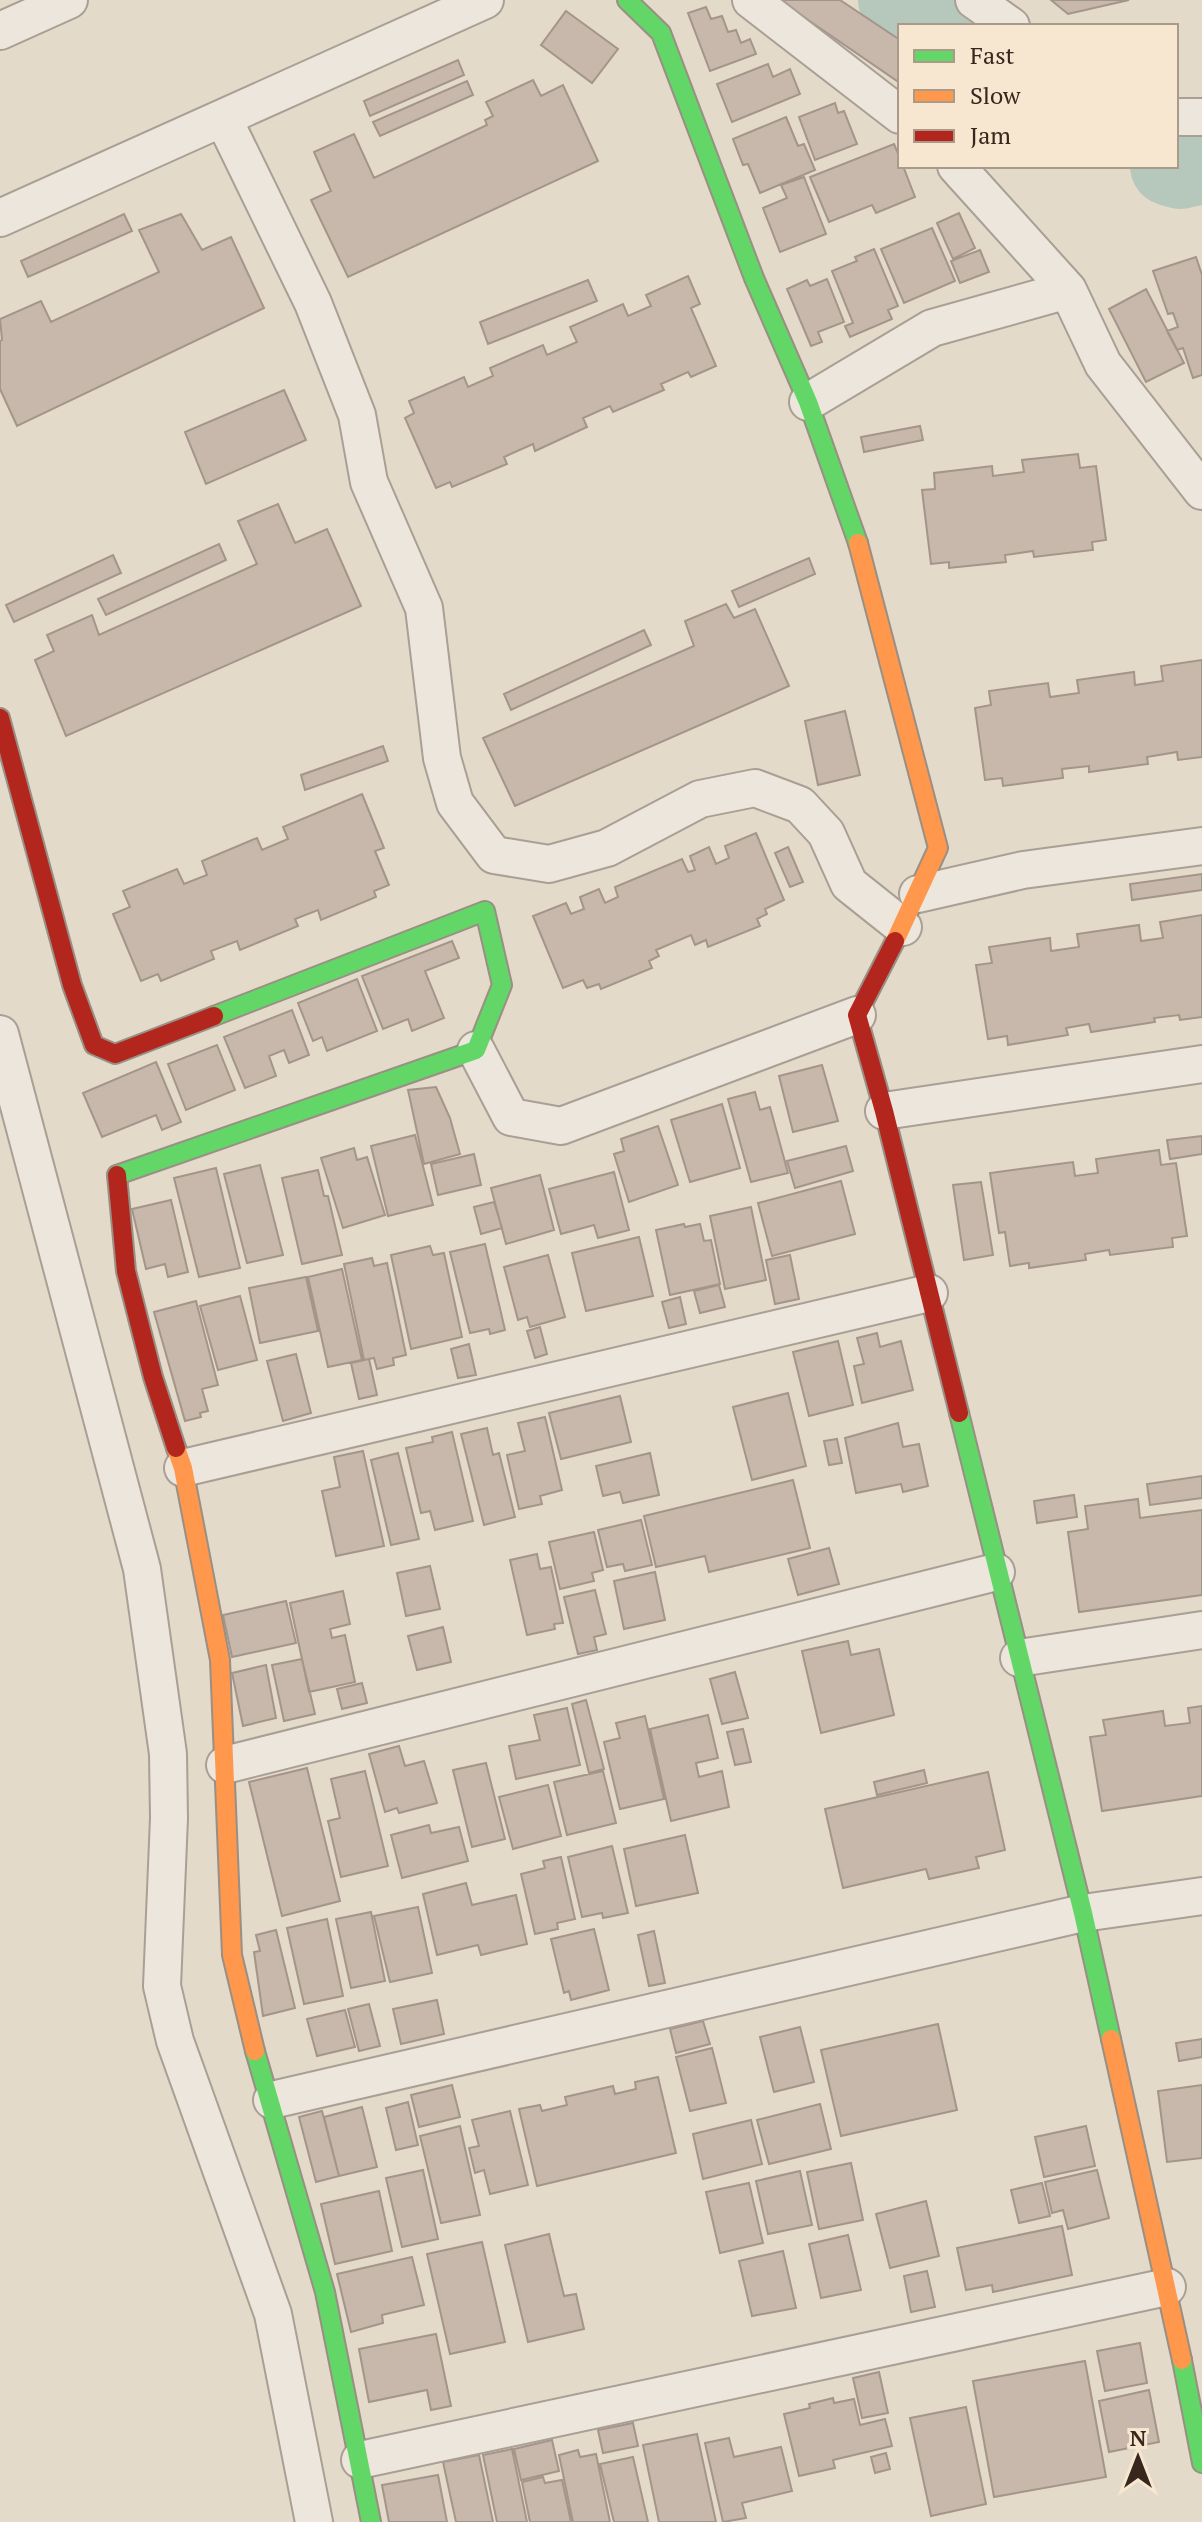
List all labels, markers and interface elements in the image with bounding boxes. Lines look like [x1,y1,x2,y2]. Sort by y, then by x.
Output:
legend [898,24,1178,168]
text: Fast [970,39,1015,71]
text: Slow [970,79,1021,111]
text: Jam [970,119,1011,151]
north arrow [1098,2418,1178,2498]
text: N [1130,2423,1147,2452]

